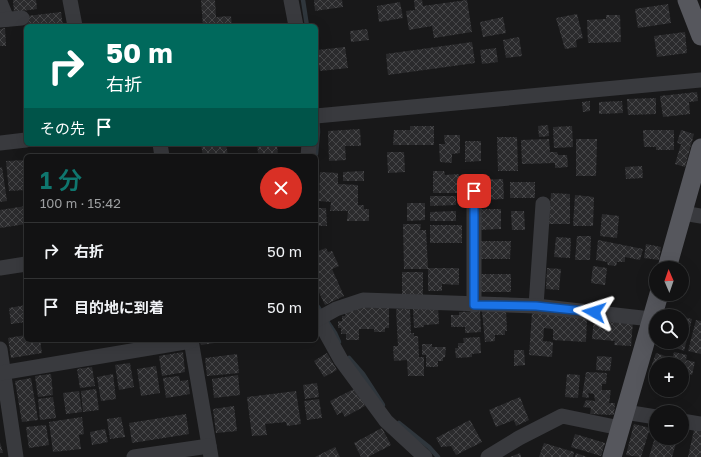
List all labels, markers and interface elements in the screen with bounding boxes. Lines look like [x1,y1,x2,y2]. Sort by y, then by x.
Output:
text: 50 m [106,36,173,69]
icon: right [40,40,92,92]
text: 右折 [106,73,142,95]
icon: arrive [93,116,115,138]
text: その先 [40,119,85,137]
text: 1 分 [40,165,82,194]
button: close [260,167,302,209]
pin [457,174,491,208]
icon: arrive [463,180,485,202]
text: 100 m · 15:42 [40,195,121,211]
icon: right [40,240,62,262]
text: 右折 [74,242,104,260]
text: 50 m [267,242,302,260]
north arrow [649,261,689,301]
map controls [649,261,689,445]
position arrow [573,291,615,333]
icon: arrive [40,296,62,318]
text: 目的地に到着 [74,298,164,316]
text: 50 m [267,298,302,316]
button: search [649,309,689,349]
button: + [649,357,689,397]
button: − [649,405,689,445]

